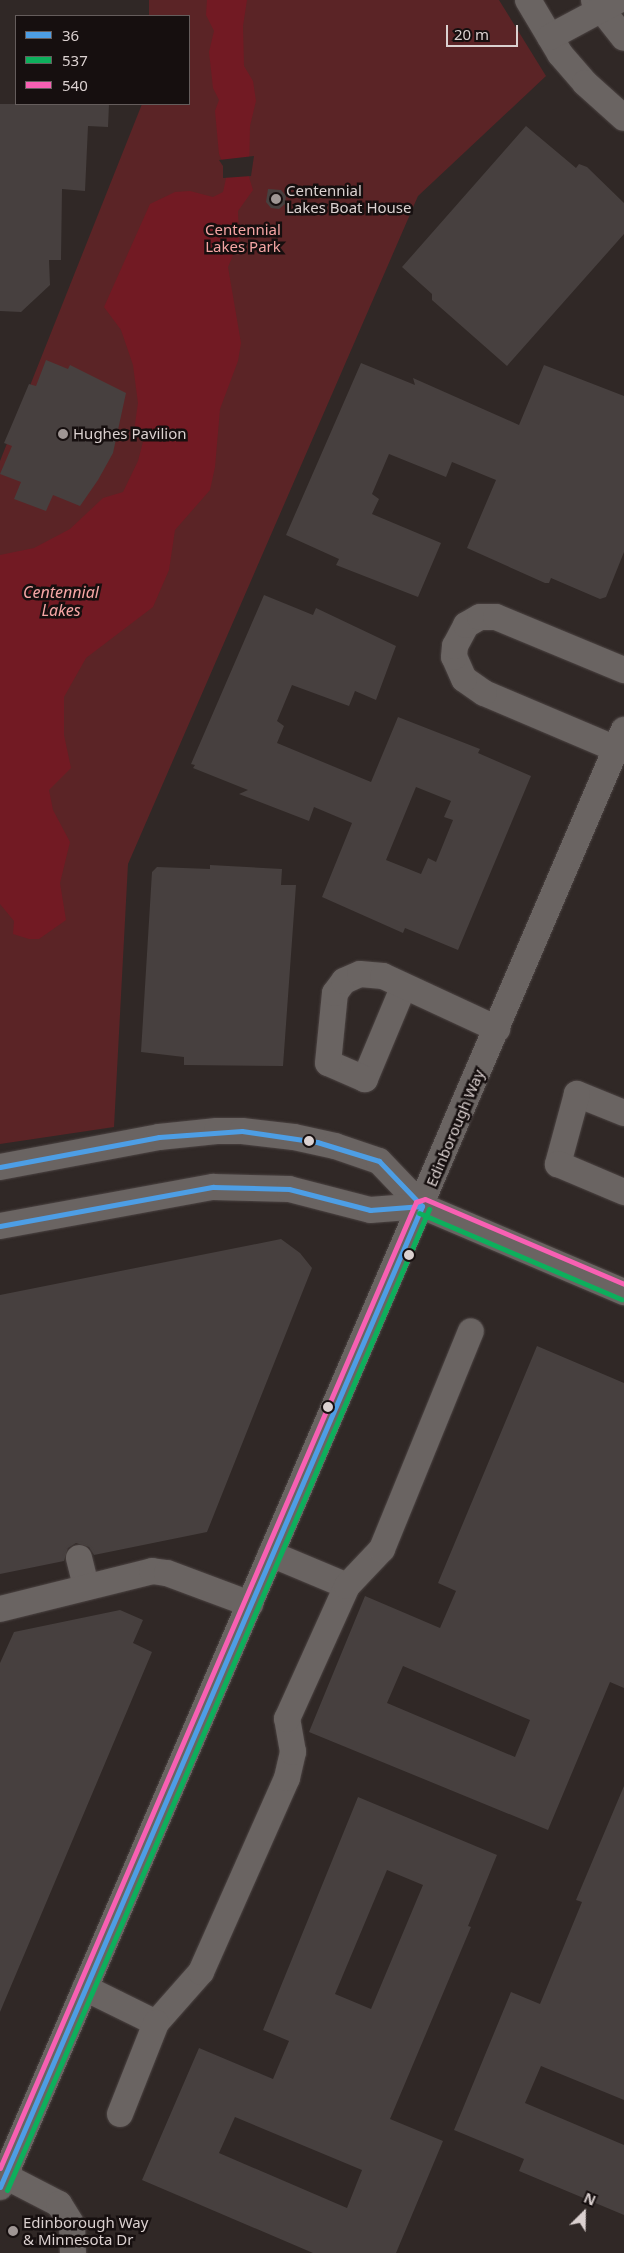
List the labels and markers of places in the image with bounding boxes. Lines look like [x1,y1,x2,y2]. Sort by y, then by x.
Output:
place label: Centennial Lakes Boat House [286,181,411,216]
marker: Centennial Lakes Boat House [270,193,282,205]
place label: Hughes Pavilion [73,425,186,443]
marker: Hughes Pavilion [57,428,69,440]
unlabelled marker [304,1136,314,1146]
unlabelled marker [404,1250,414,1260]
unlabelled marker [323,1402,333,1412]
place label: Edinborough Way & Minnesota Dr [23,2213,148,2248]
marker: Edinborough Way & Minnesota Dr [7,2225,19,2237]

